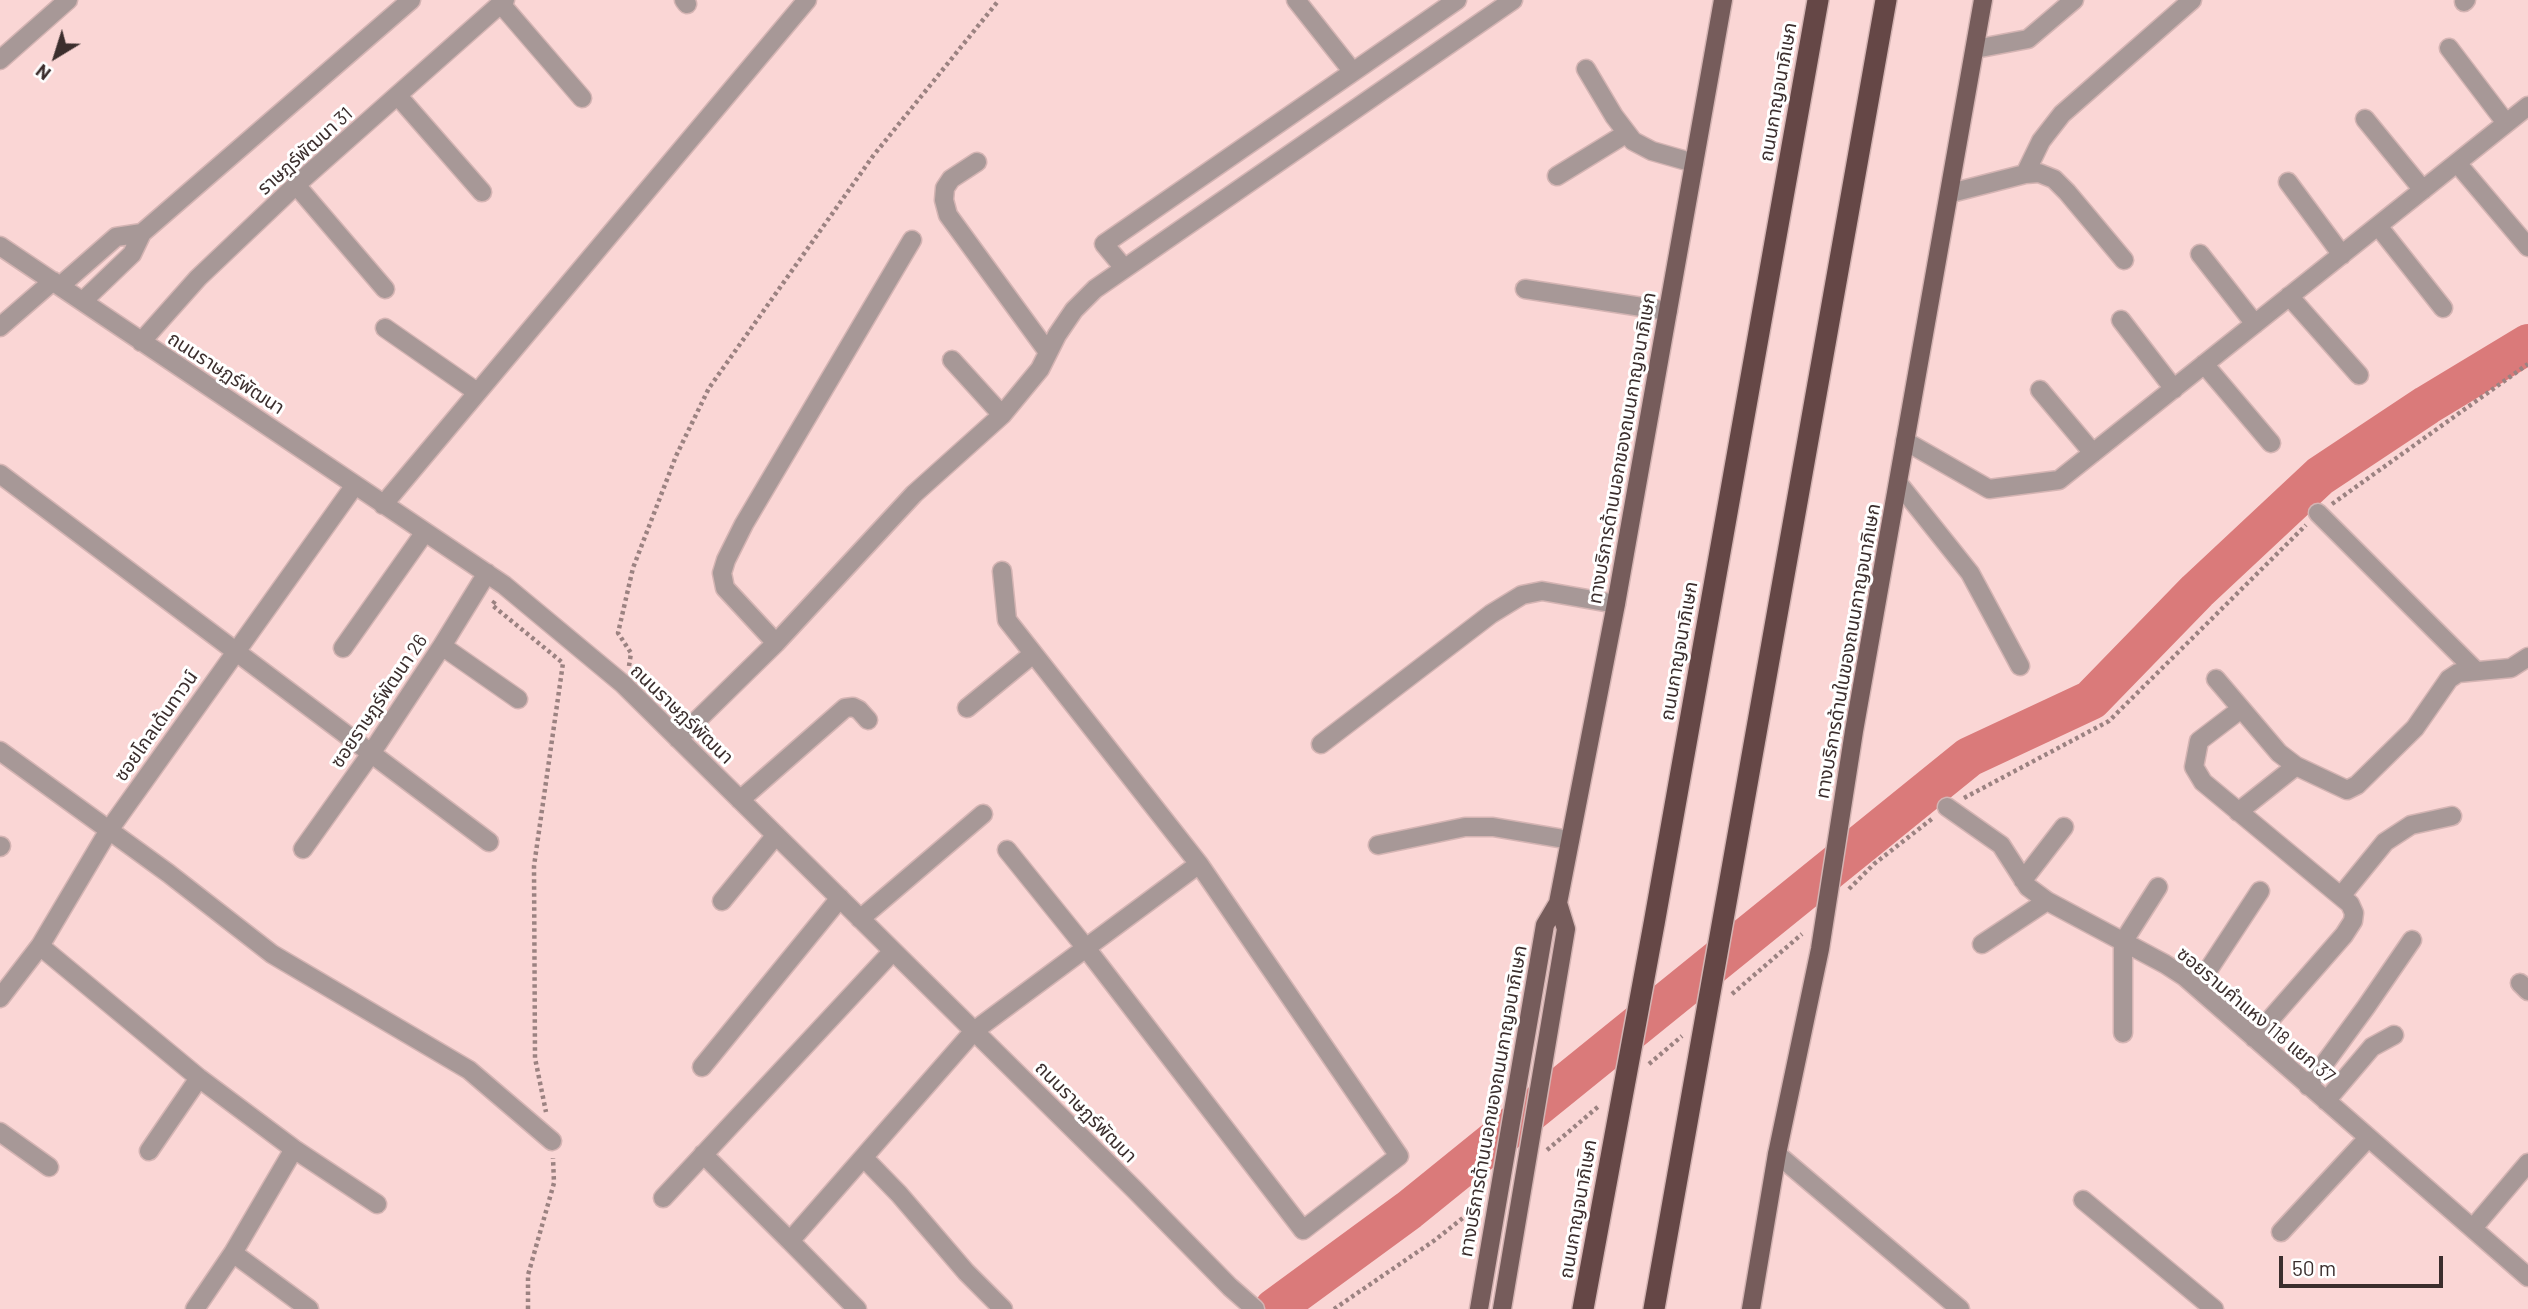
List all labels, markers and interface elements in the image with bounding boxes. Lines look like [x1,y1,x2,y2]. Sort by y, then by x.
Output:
north arrow [21,21,91,91]
street label: ถนนกาญจนาภิเษก [1755,21,1801,163]
text: N [31,60,55,86]
street label: ราษฎร์พัฒนา 31 [253,102,357,200]
street label: ทางบริการด้านนอกของถนนกาญจนาภิเษก [1583,290,1661,606]
street label: ถนนราษฏร์พัฒนา [163,327,289,419]
street label: ทางบริการด้านในของถนนกาญจนาภิเษก [1811,502,1885,800]
street label: ถนนกาญจนาภิเษก [1656,580,1702,722]
street label: ซอยราษฎร์พัฒนา 26 [326,630,432,772]
street label: ถนนราษฏร์พัฒนา [626,659,738,769]
street label: ซอยโกลเด้นทาวน์ [109,666,203,786]
street label: ซอยรามคำแหง 118 แยก 37 [2172,942,2340,1088]
street label: ทางบริการด้านนอกของถนนกาญจนาภิเษก [1454,943,1532,1259]
street label: ถนนราษฏร์พัฒนา [1030,1056,1142,1168]
street label: ถนนกาญจนาภิเษก [1555,1138,1601,1280]
scale bar [2283,1242,2448,1286]
text: 50 m [2292,1255,2336,1280]

